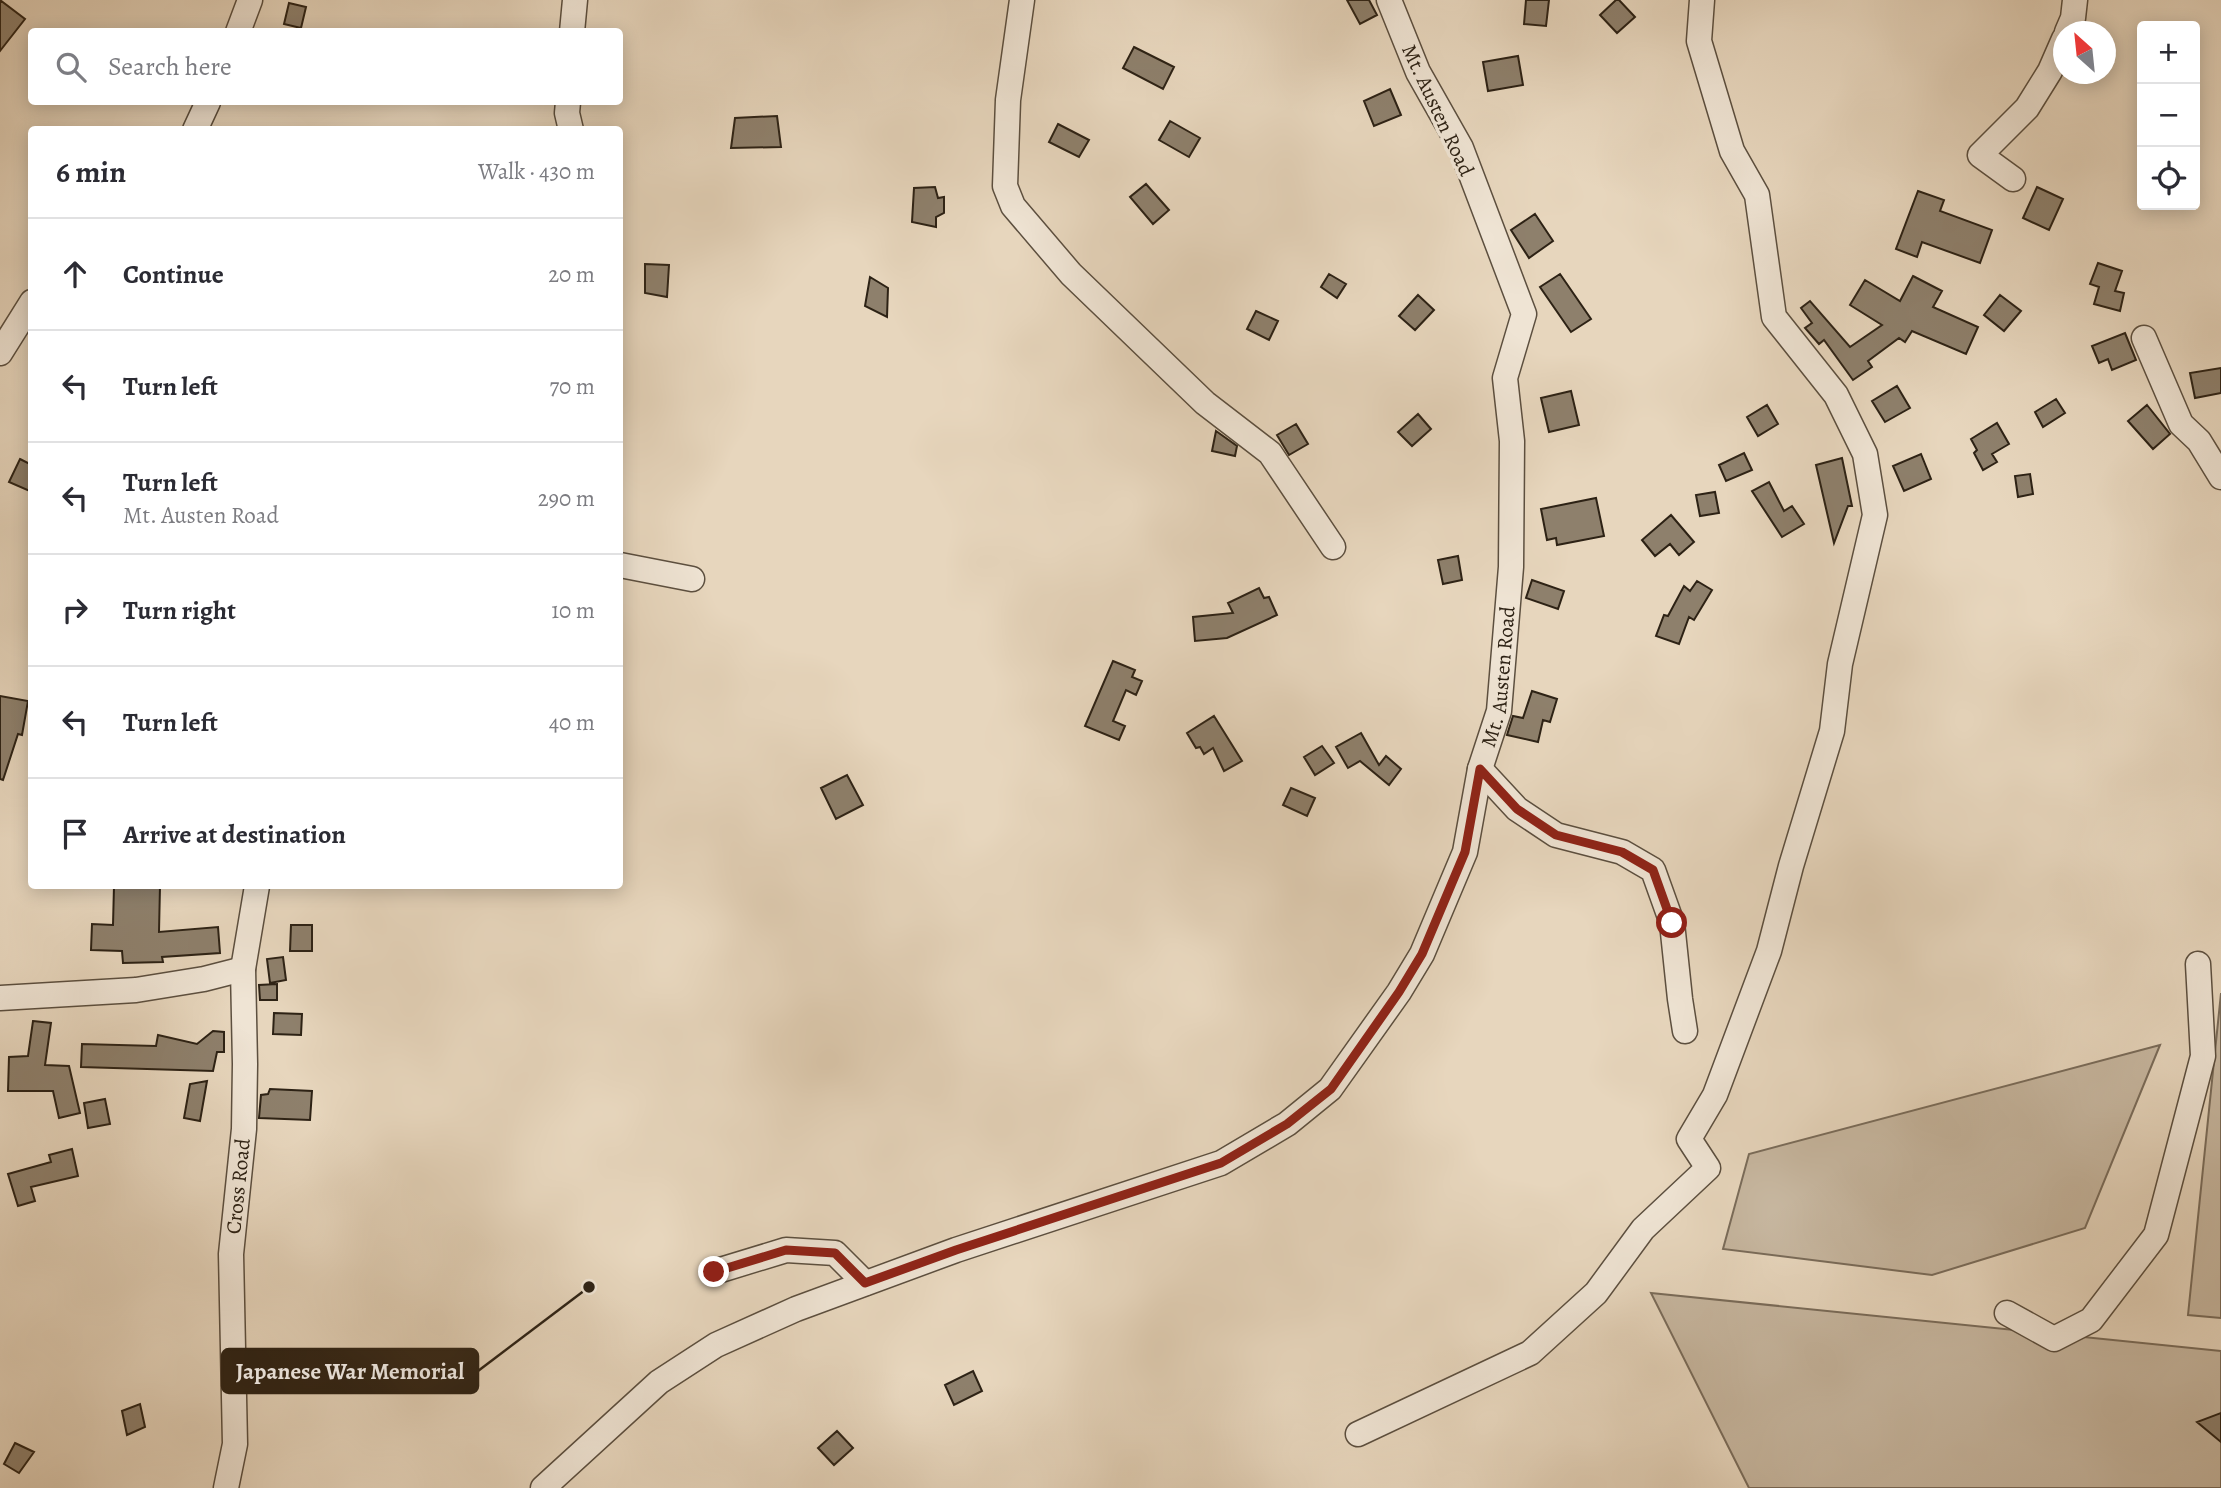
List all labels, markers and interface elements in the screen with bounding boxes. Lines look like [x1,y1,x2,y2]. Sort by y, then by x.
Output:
north arrow [2053,21,2116,84]
map controls [2137,21,2200,210]
button: + [2137,21,2200,84]
search box [28,28,623,105]
street label: Mt. Austen Road [1395,40,1481,181]
icon: search [52,48,90,86]
text: Search here [108,49,232,84]
button: − [2137,84,2200,147]
button: locate [2137,147,2200,210]
text: 6 min [56,152,126,192]
text: Walk · 430 m [478,156,595,187]
icon: ahead [56,255,94,293]
text: Continue [123,257,224,292]
text: 20 m [548,259,595,290]
icon: left [56,367,94,405]
text: Turn left [123,369,218,404]
text: 70 m [549,371,595,402]
text: Turn left [123,465,218,500]
icon: left [56,479,94,517]
text: 290 m [538,483,595,514]
text: Mt. Austen Road [123,500,279,531]
icon: right [56,591,94,629]
text: Turn right [123,593,236,628]
text: 10 m [551,595,595,626]
street label: Mt. Austen Road [1474,604,1522,751]
icon: left [56,703,94,741]
text: Turn left [123,705,218,740]
text: 40 m [549,707,595,738]
icon: arrive [56,815,94,853]
text: Arrive at destination [123,817,346,852]
route start [1656,907,1687,938]
street label: Cross Road [219,1136,257,1235]
route end [698,1256,729,1287]
callout: Japanese War Memorial [222,1349,478,1393]
text: Japanese War Memorial [236,1356,464,1387]

